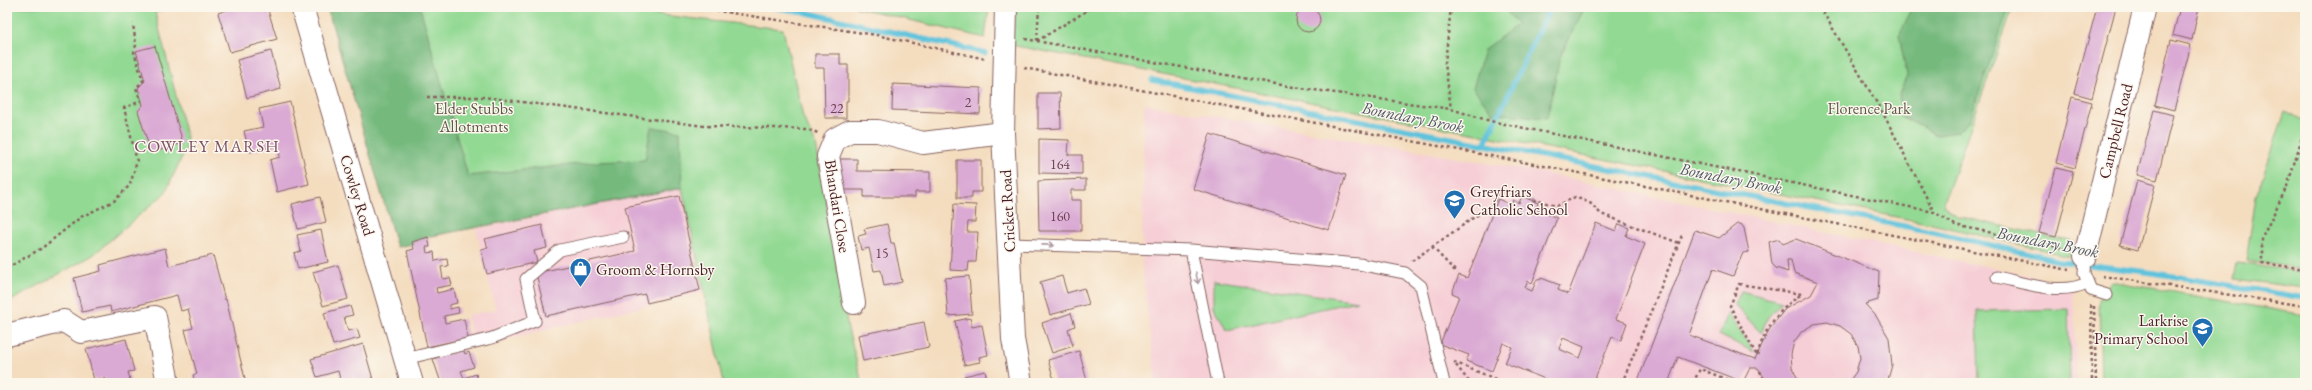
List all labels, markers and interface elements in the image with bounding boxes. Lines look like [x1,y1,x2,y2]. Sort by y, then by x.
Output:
street label: Campbell Road [2094,80,2138,181]
house number: 2 [965,93,972,111]
water label: Boundary Brook [1359,96,1466,138]
park label: Elder Stubbs Allotments [435,98,513,137]
park label: Florence Park [1828,98,1911,119]
house number: 22 [830,99,844,117]
district label: COWLEY MARSH [134,135,280,157]
street label: Cowley Road [335,152,380,239]
house number: 164 [1050,155,1070,173]
water label: Boundary Brook [1677,157,1784,199]
street label: Bhandari Close [820,158,855,254]
street label: Cricket Road [995,168,1020,253]
place label: Greyfriars Catholic School [1470,181,1568,220]
school or university icon: Greyfriars Catholic School [1442,187,1468,220]
house number: 160 [1050,207,1070,225]
water label: Boundary Brook [1994,221,2101,263]
one-way arrow [1041,241,1054,249]
house number: 15 [875,244,889,262]
shop icon: Groom & Hornsby [567,256,593,289]
place label: Groom & Hornsby [596,259,715,280]
one-way arrow [1193,271,1201,284]
place label: Larkrise Primary School [2094,310,2188,349]
school or university icon: Larkrise Primary School [2190,316,2216,349]

